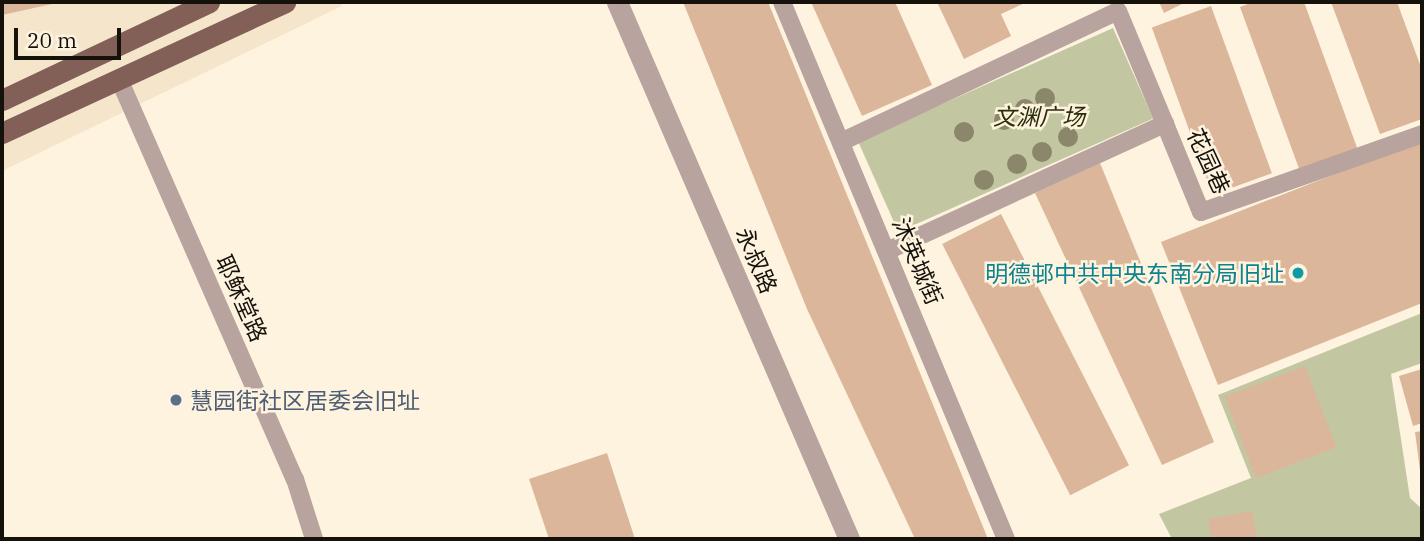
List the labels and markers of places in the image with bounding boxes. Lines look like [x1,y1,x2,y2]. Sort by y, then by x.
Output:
place label: 明德邨中共中央东南分局旧址 [985,259,1284,287]
marker: 明德邨中共中央东南分局旧址 [1290,265,1306,281]
place label: 慧园街社区居委会旧址 [190,386,420,414]
marker: 慧园街社区居委会旧址 [168,392,184,408]

